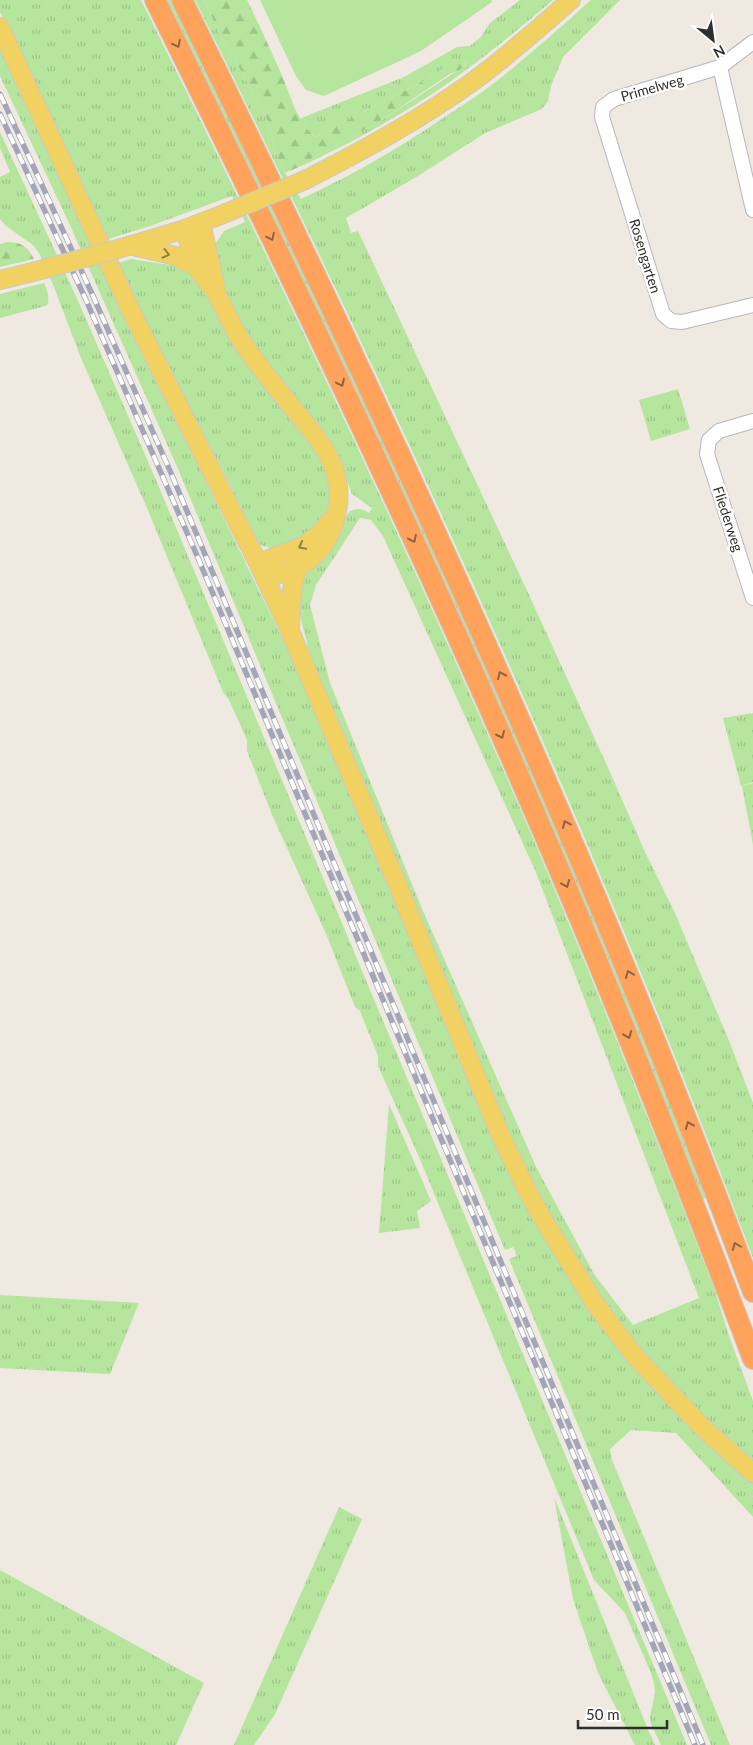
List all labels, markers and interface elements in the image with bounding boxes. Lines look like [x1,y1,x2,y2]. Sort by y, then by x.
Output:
north arrow [688,15,738,65]
one-way arrow [171,39,181,48]
text: N [711,42,728,62]
street label: Primelweg [619,70,685,105]
street label: Rosengarten [626,217,665,295]
one-way arrow [265,232,275,241]
one-way arrow [161,248,169,258]
one-way arrow [335,378,345,387]
street label: Fliederweg [710,484,747,554]
one-way arrow [407,534,418,543]
one-way arrow [298,540,307,550]
one-way arrow [496,671,507,680]
one-way arrow [495,730,506,739]
one-way arrow [561,820,572,829]
one-way arrow [560,880,570,888]
one-way arrow [625,970,635,979]
one-way arrow [621,1030,632,1039]
one-way arrow [685,1121,695,1130]
one-way arrow [732,1242,742,1251]
scale bar [578,1698,667,1730]
text: 50 m [586,1705,620,1723]

